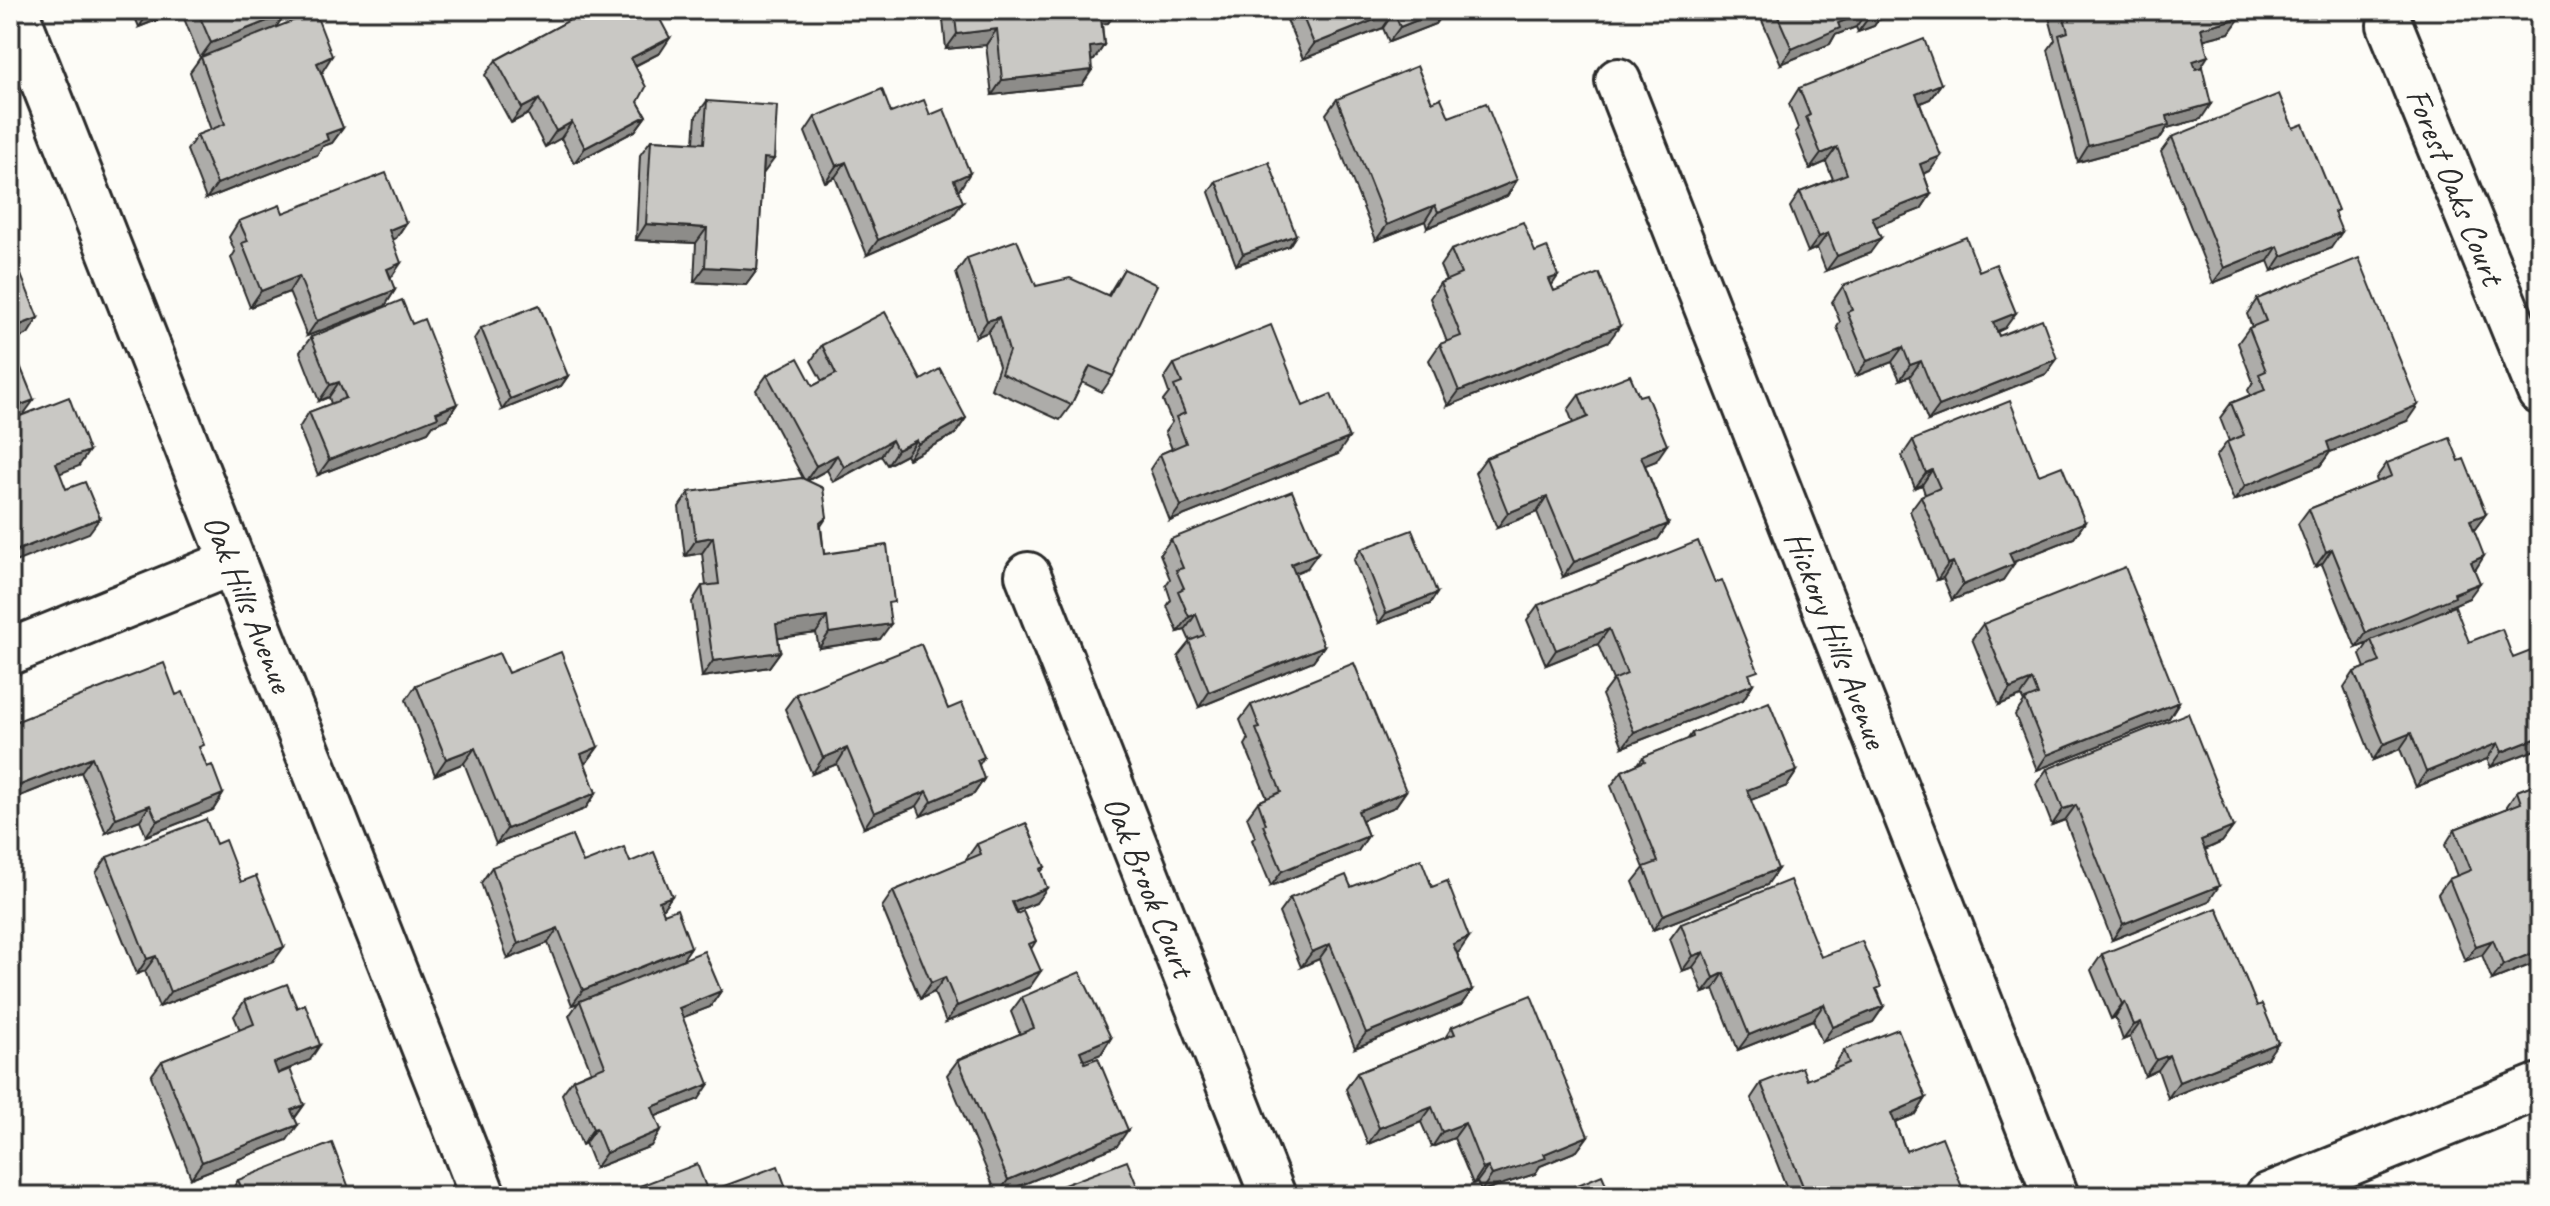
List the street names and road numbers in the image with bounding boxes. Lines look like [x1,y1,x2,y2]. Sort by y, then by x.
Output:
street label: Forest Oaks Court [2397,82,2516,294]
street label: Oak Hills Avenue [193,508,304,700]
street label: Hickory Hills Avenue [1775,524,1898,756]
street label: Oak Brook Court [1094,789,1207,986]

